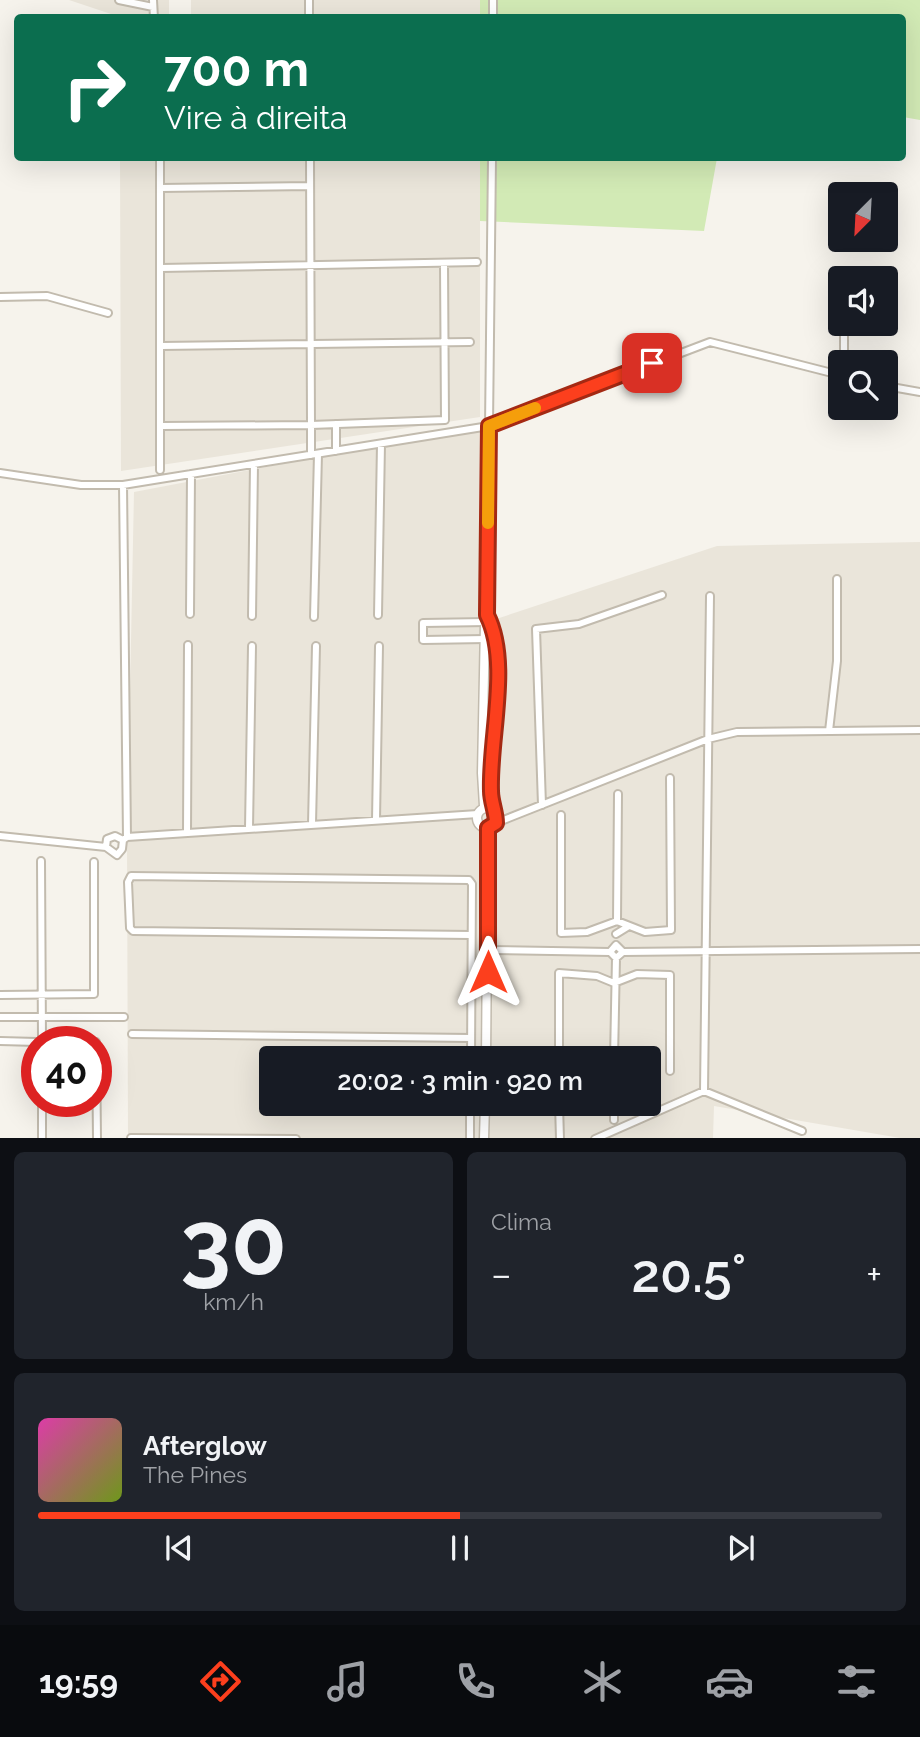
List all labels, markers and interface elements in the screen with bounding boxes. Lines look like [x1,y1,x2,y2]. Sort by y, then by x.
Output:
text: 700 m [164,40,309,97]
icon: right [49,42,140,133]
text: Vire à direita [164,99,347,136]
north arrow [828,182,898,252]
map controls [828,182,898,420]
button: sound [828,266,898,336]
pin [622,333,682,393]
icon: arrive [633,344,671,382]
button: search [828,350,898,420]
position arrow [451,935,525,1009]
speed limit sign: 40 [21,1026,112,1117]
text: 20:02 · 3 min · 920 m [337,1066,583,1096]
text: 30 [180,1189,287,1296]
text: Clima [491,1208,552,1235]
text: 20.5° [632,1243,746,1304]
text: − [491,1252,511,1297]
text: + [866,1252,882,1297]
text: km/h [203,1288,264,1315]
text: Afterglow [143,1431,267,1461]
text: The Pines [143,1461,247,1488]
icon: previous [160,1529,198,1567]
icon: pause [441,1529,479,1567]
icon: next [722,1529,760,1567]
icon: directions [196,1657,245,1706]
icon: music [323,1657,372,1706]
icon: phone [451,1657,500,1706]
icon: climate [578,1657,627,1706]
icon: car [705,1657,754,1706]
icon: filters [832,1657,881,1706]
text: 19:59 [39,1663,118,1700]

